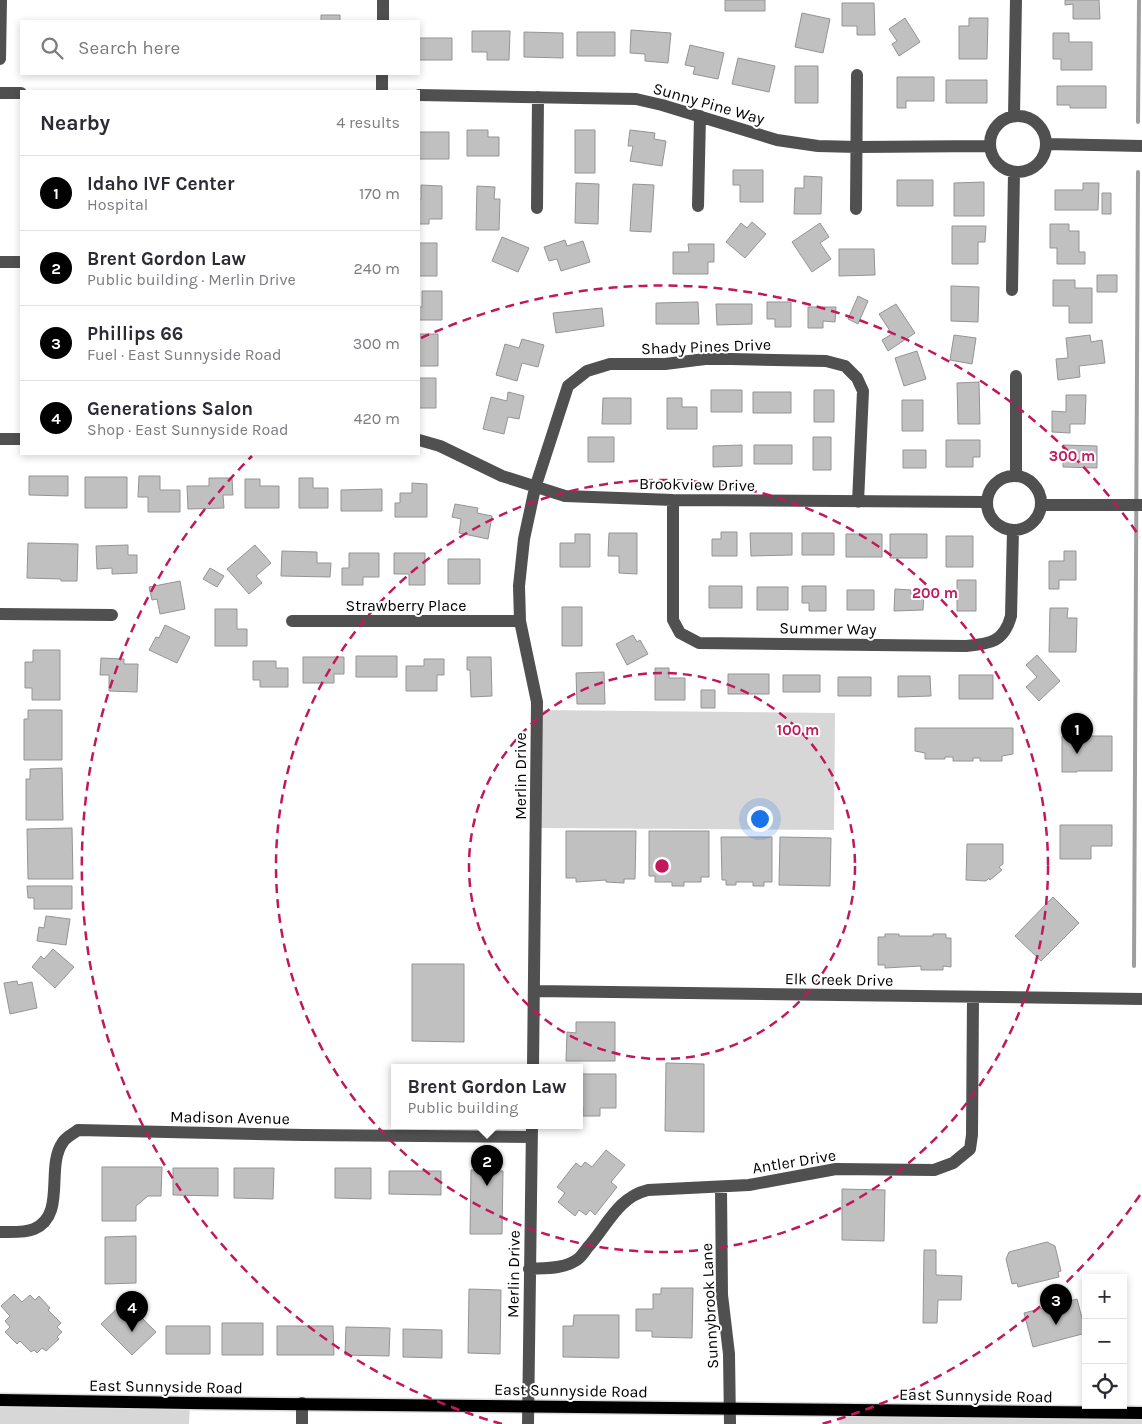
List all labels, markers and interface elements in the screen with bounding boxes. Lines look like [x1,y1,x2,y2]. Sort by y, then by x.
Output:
search box [20,20,420,75]
icon: search [38,34,66,62]
text: Search here [78,37,180,59]
street label: Sunny Pine Way [651,78,767,129]
text: Nearby [40,111,110,135]
text: 4 results [336,113,400,132]
text: Idaho IVF Center [87,173,234,195]
text: 1 [53,184,59,203]
text: 170 m [359,184,400,203]
text: Hospital [87,195,148,214]
text: Brent Gordon Law [87,248,246,270]
text: 2 [51,259,61,278]
text: 240 m [354,259,400,278]
text: Public building · Merlin Drive [87,270,296,289]
text: Phillips 66 [87,323,183,345]
text: 3 [51,334,61,353]
text: 300 m [353,334,400,353]
street label: Shady Pines Drive [641,335,771,358]
text: Fuel · East Sunnyside Road [87,345,282,364]
text: Generations Salon [87,398,253,420]
text: 4 [51,409,61,428]
text: 420 m [354,409,400,428]
text: Shop · East Sunnyside Road [87,420,289,439]
text: 300 m [1049,447,1095,465]
street label: Brookview Drive [639,474,755,495]
text: 200 m [912,584,958,602]
street label: Strawberry Place [346,596,467,615]
street label: Summer Way [779,618,877,639]
pin: 1 [1061,713,1093,754]
text: 100 m [777,721,819,739]
street label: Merlin Drive [511,732,530,820]
your location [747,806,773,832]
centre of rings [653,857,671,875]
street label: Elk Creek Drive [785,969,893,990]
popup [391,1064,583,1129]
text: Brent Gordon Law [407,1076,567,1098]
text: Public building [407,1098,518,1117]
street label: Madison Avenue [170,1107,290,1128]
pin: 2 [471,1145,503,1186]
street label: Antler Drive [751,1146,837,1177]
street label: Merlin Drive [503,1230,524,1318]
street label: Sunnybrook Lane [697,1243,722,1369]
map controls [1082,1274,1127,1409]
button: + [1082,1274,1127,1319]
pin: 3 [1040,1284,1072,1325]
pin: 4 [116,1291,148,1332]
button: − [1082,1319,1127,1364]
button: locate [1082,1364,1127,1409]
street label: East Sunnyside Road [89,1376,243,1397]
street label: East Sunnyside Road [494,1380,648,1401]
street label: East Sunnyside Road [899,1385,1053,1406]

